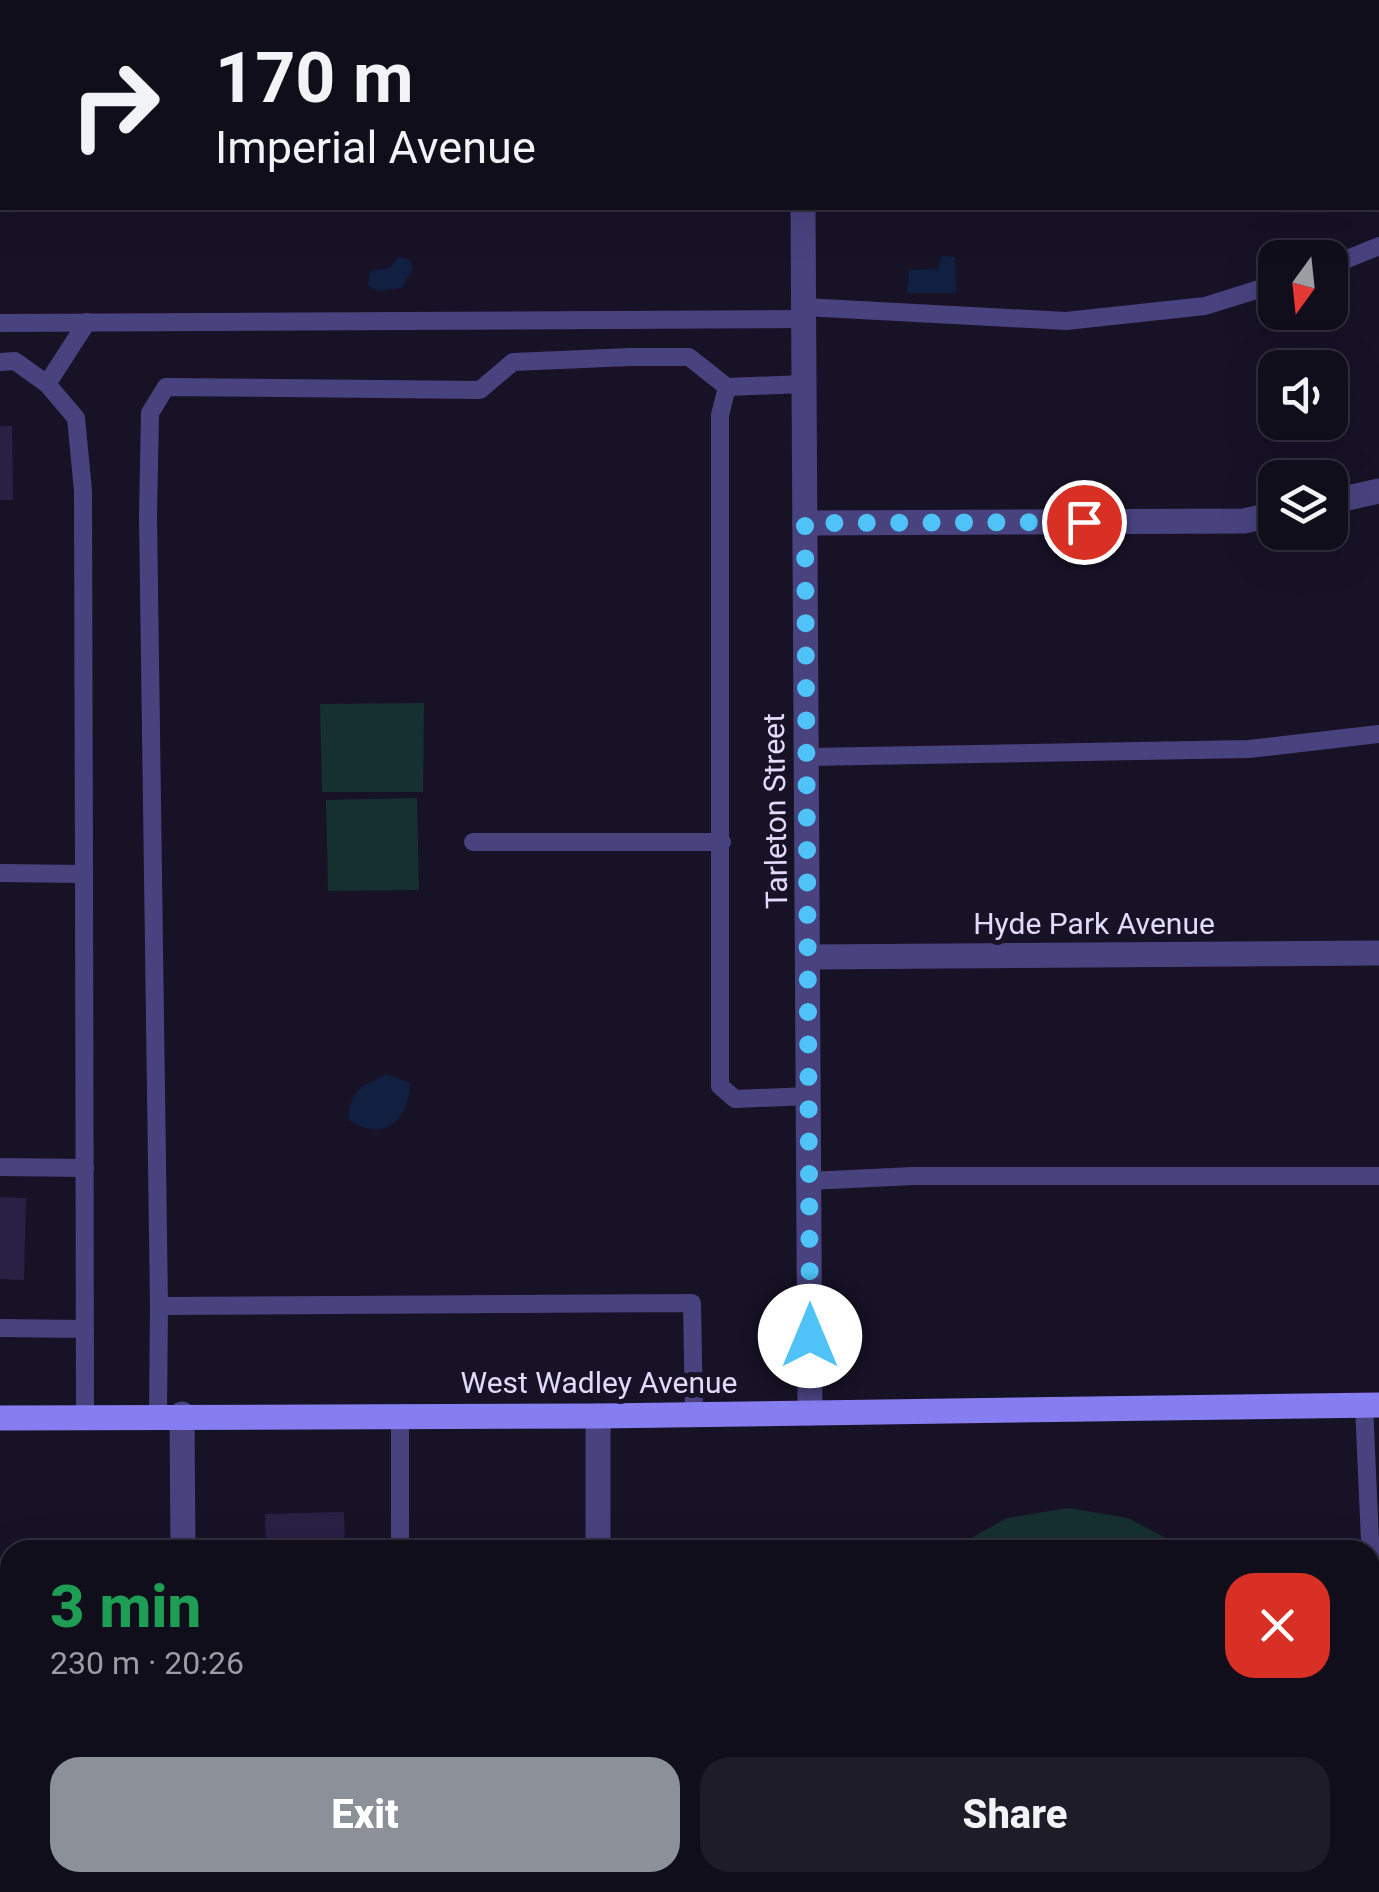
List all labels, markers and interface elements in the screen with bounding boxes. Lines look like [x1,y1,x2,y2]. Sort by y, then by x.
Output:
text: 170 m [215,37,414,119]
icon: right [50,40,180,170]
text: Imperial Avenue [215,121,536,174]
north arrow [1258,240,1348,330]
map controls [1258,240,1348,550]
button: sound [1258,350,1348,440]
button: layers [1258,460,1348,550]
pin [1042,480,1127,565]
icon: arrive [1057,495,1112,550]
street label: Tarleton Street [756,713,794,909]
street label: Hyde Park Avenue [973,906,1215,941]
position arrow [758,1284,862,1388]
street label: West Wadley Avenue [461,1365,737,1400]
text: 3 min [50,1571,201,1642]
button: close [1225,1573,1330,1678]
text: 230 m · 20:26 [50,1644,244,1682]
button: Exit [50,1757,680,1872]
button: Share [700,1757,1330,1872]

